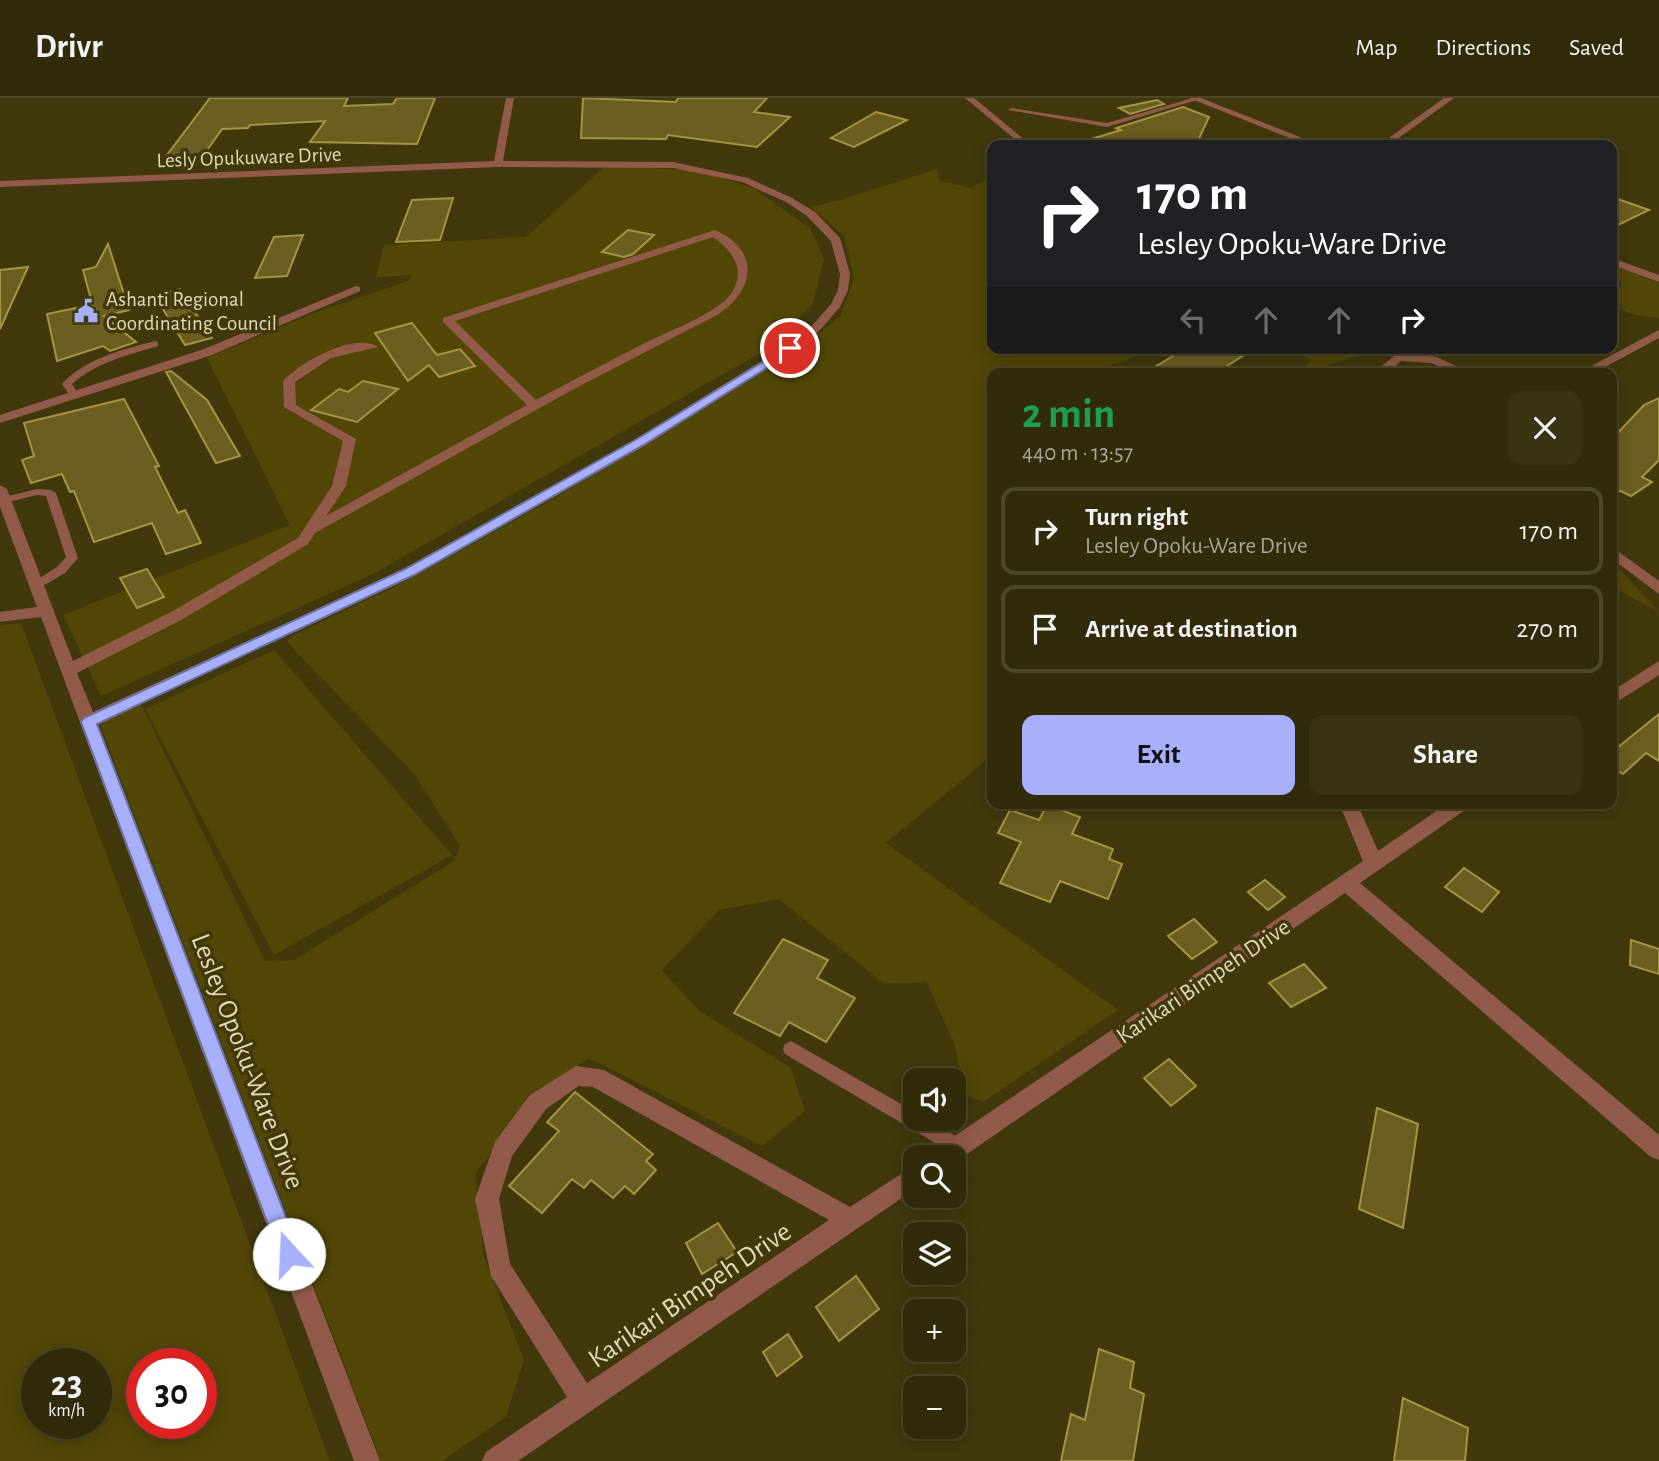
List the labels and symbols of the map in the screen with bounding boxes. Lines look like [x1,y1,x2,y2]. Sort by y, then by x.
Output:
street label: Lesly Opukuware Drive [156,144,342,171]
place label: Ashanti Regional Coordinating Council [106,289,277,334]
public building icon: Ashanti Regional Coordinating Council [72,297,100,325]
pin [760,318,820,378]
street label: Karikari Bimpeh Drive [1112,915,1295,1049]
street label: Lesley Opoku-Ware Drive [186,930,309,1193]
position arrow [252,1217,326,1291]
street label: Karikari Bimpeh Drive [584,1218,796,1374]
speed limit sign: 30 [126,1348,217,1439]

